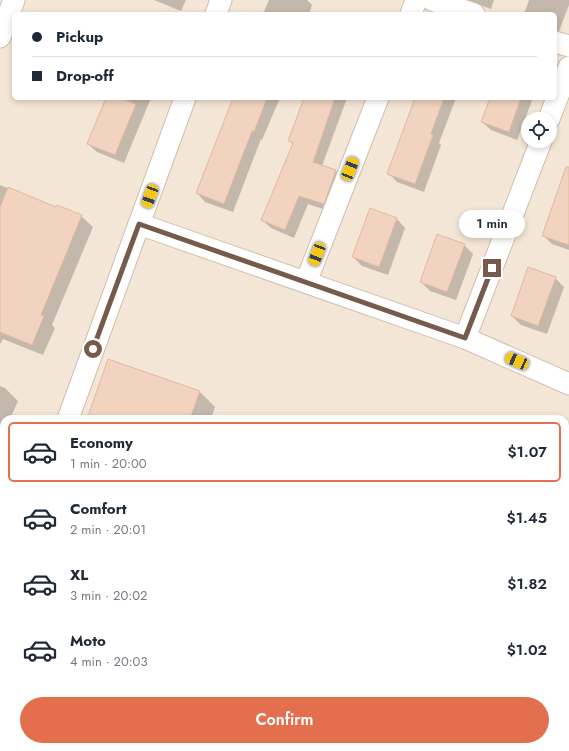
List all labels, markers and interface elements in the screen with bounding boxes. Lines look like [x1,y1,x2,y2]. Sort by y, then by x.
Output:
text: Pickup [56,26,103,48]
text: Drop-off [56,65,114,87]
map controls [521,112,557,148]
button: locate [521,112,557,148]
car [340,156,360,182]
car [140,183,160,209]
callout: 1 min [459,210,525,238]
text: 1 min [476,214,508,233]
car [307,241,327,267]
route end [483,259,501,277]
route start [84,340,102,358]
car [504,351,530,371]
text: Economy [70,432,133,454]
icon: car [22,434,58,470]
text: $1.07 [507,441,547,463]
text: 1 min · 20:00 [70,454,147,473]
text: Comfort [70,498,127,520]
icon: car [22,500,58,536]
text: $1.45 [507,507,547,529]
text: 2 min · 20:01 [70,520,146,539]
text: XL [70,564,88,586]
icon: car [22,566,58,602]
text: $1.82 [507,573,547,595]
text: 3 min · 20:02 [70,586,147,605]
text: Moto [70,630,106,652]
icon: car [22,632,58,668]
text: $1.02 [507,639,547,661]
text: 4 min · 20:03 [70,652,148,671]
button: Confirm [20,697,549,743]

